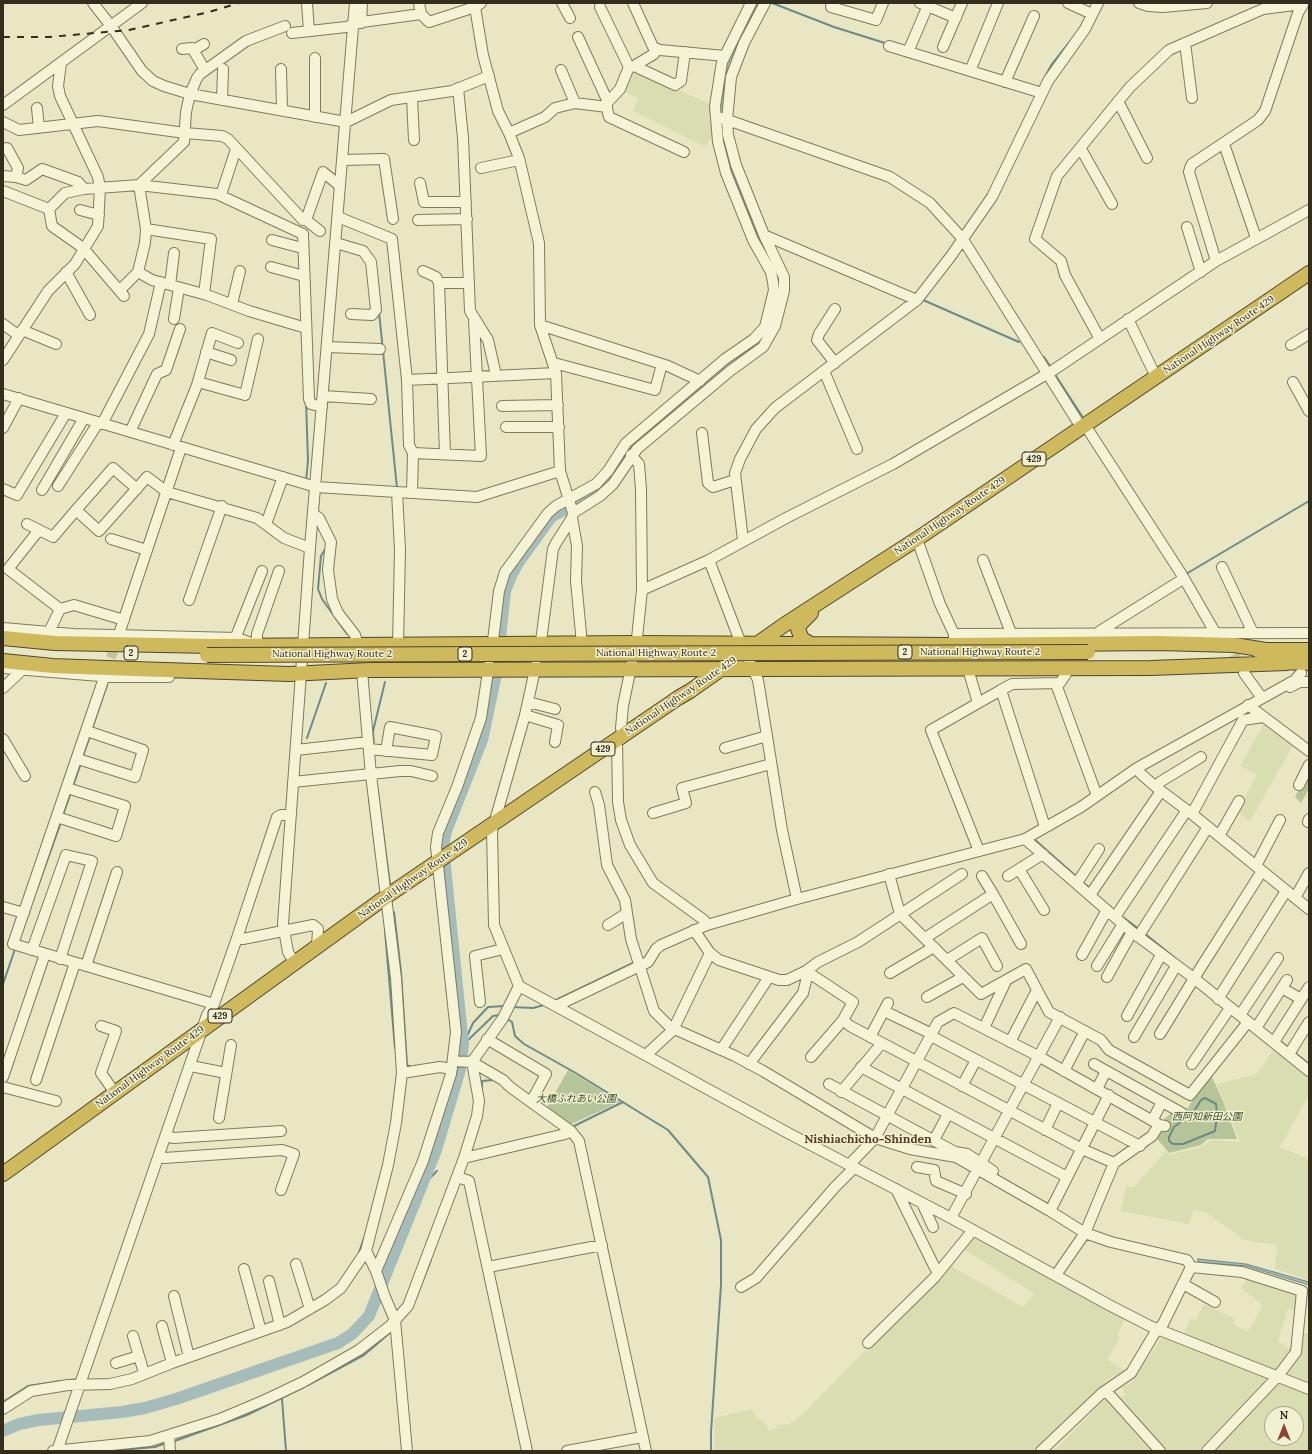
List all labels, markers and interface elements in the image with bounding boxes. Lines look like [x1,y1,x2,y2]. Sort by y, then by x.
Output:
street label: National Highway Route 429 [1161,293,1277,377]
road number: 429 [1022,452,1046,466]
street label: National Highway Route 429 [892,474,1008,558]
road number: 2 [898,645,912,659]
road number: 2 [124,646,138,660]
street label: National Highway Route 2 [920,646,1040,658]
road number: 2 [458,647,472,661]
street label: National Highway Route 2 [596,647,716,659]
street label: National Highway Route 2 [272,648,392,660]
street label: National Highway Route 429 [623,654,739,738]
road number: 429 [591,742,615,756]
street label: National Highway Route 429 [356,836,470,922]
road number: 429 [208,1009,232,1023]
street label: National Highway Route 429 [93,1024,207,1110]
park label: 大橋ふれあい公園 [536,1093,616,1105]
park label: 西阿知新田公園 [1172,1111,1242,1123]
district label: Nishiachicho-Shinden [804,1133,932,1147]
north arrow [1264,1406,1304,1446]
text: N [1280,1408,1288,1422]

